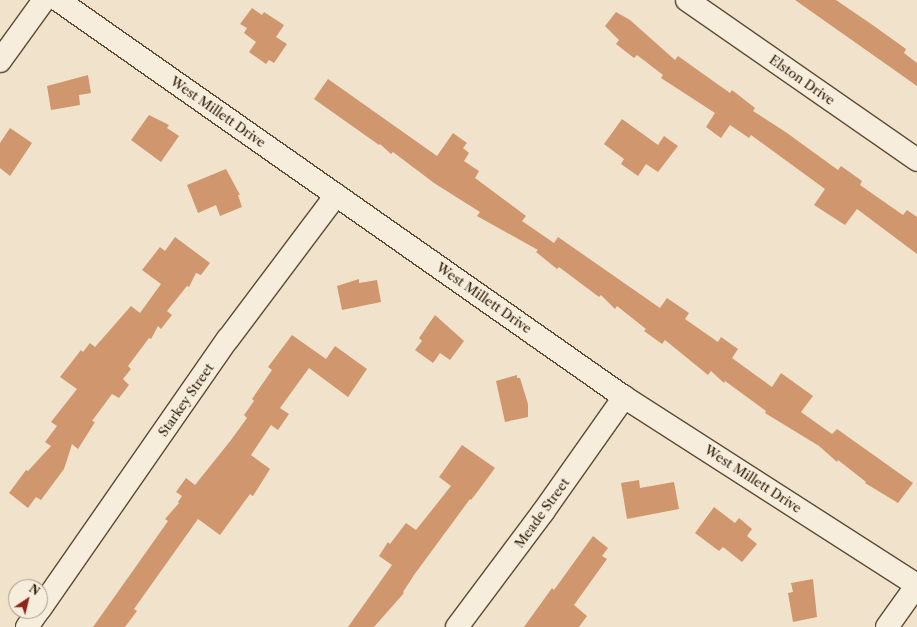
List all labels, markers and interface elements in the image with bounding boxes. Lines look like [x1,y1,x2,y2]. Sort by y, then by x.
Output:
street label: Elston Drive [766,52,838,108]
street label: West Millett Drive [167,73,269,151]
street label: West Millett Drive [433,259,535,337]
street label: Starkey Street [155,360,217,440]
street label: West Millett Drive [702,442,804,516]
street label: Meade Street [511,475,573,551]
north arrow [8,579,48,619]
text: N [26,582,42,598]

